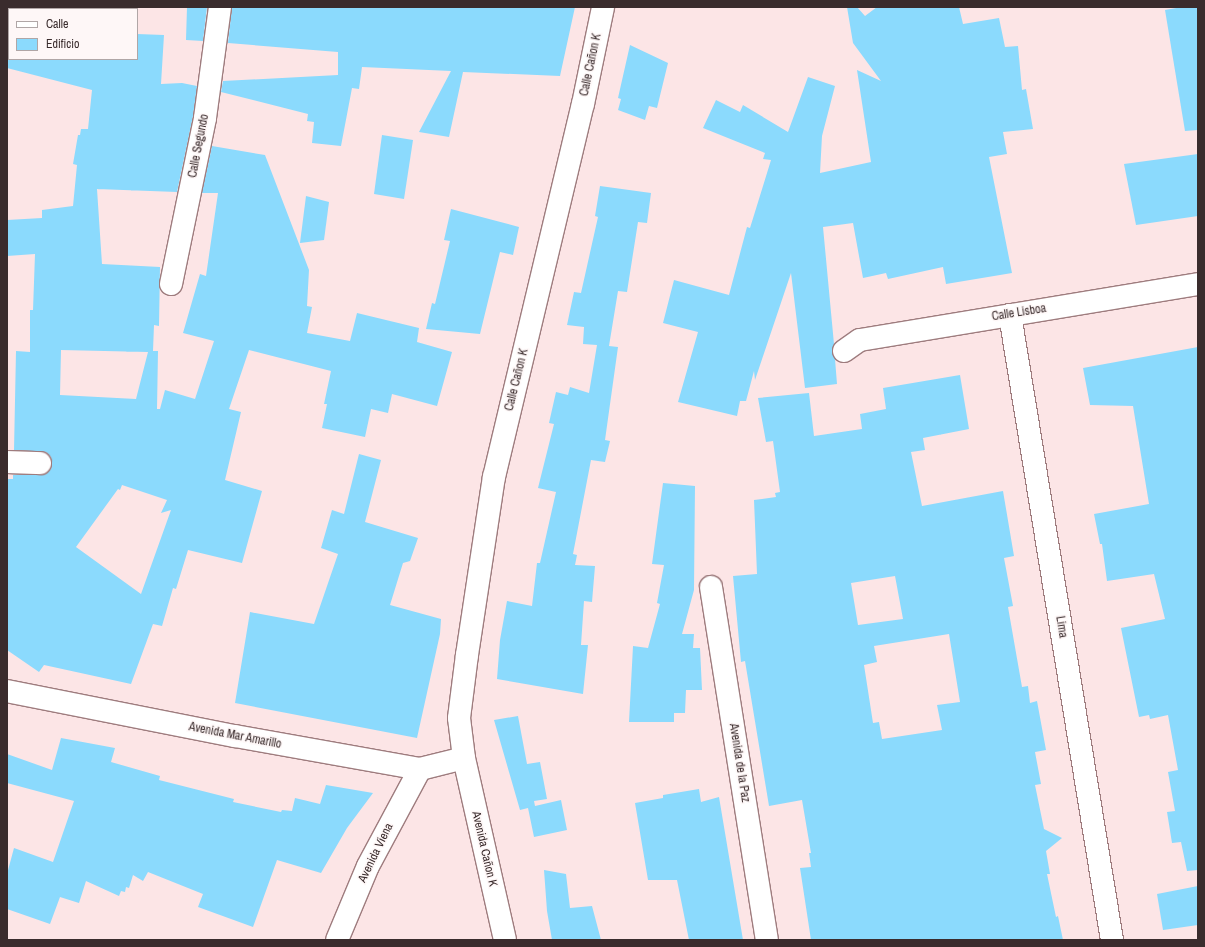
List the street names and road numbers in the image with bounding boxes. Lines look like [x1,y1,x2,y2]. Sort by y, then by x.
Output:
street label: Calle Cañon K [577,32,605,98]
street label: Calle Segundo [186,113,212,179]
street label: Calle Lisboa [991,302,1047,324]
street label: Calle Cañon K [502,347,532,413]
street label: Lima [1052,615,1070,639]
street label: Avenida Mar Amarillo [187,720,283,752]
street label: Avenida de la Paz [726,723,752,803]
street label: Avenida Cañon K [468,810,500,888]
street label: Avenida Viena [355,821,397,885]

